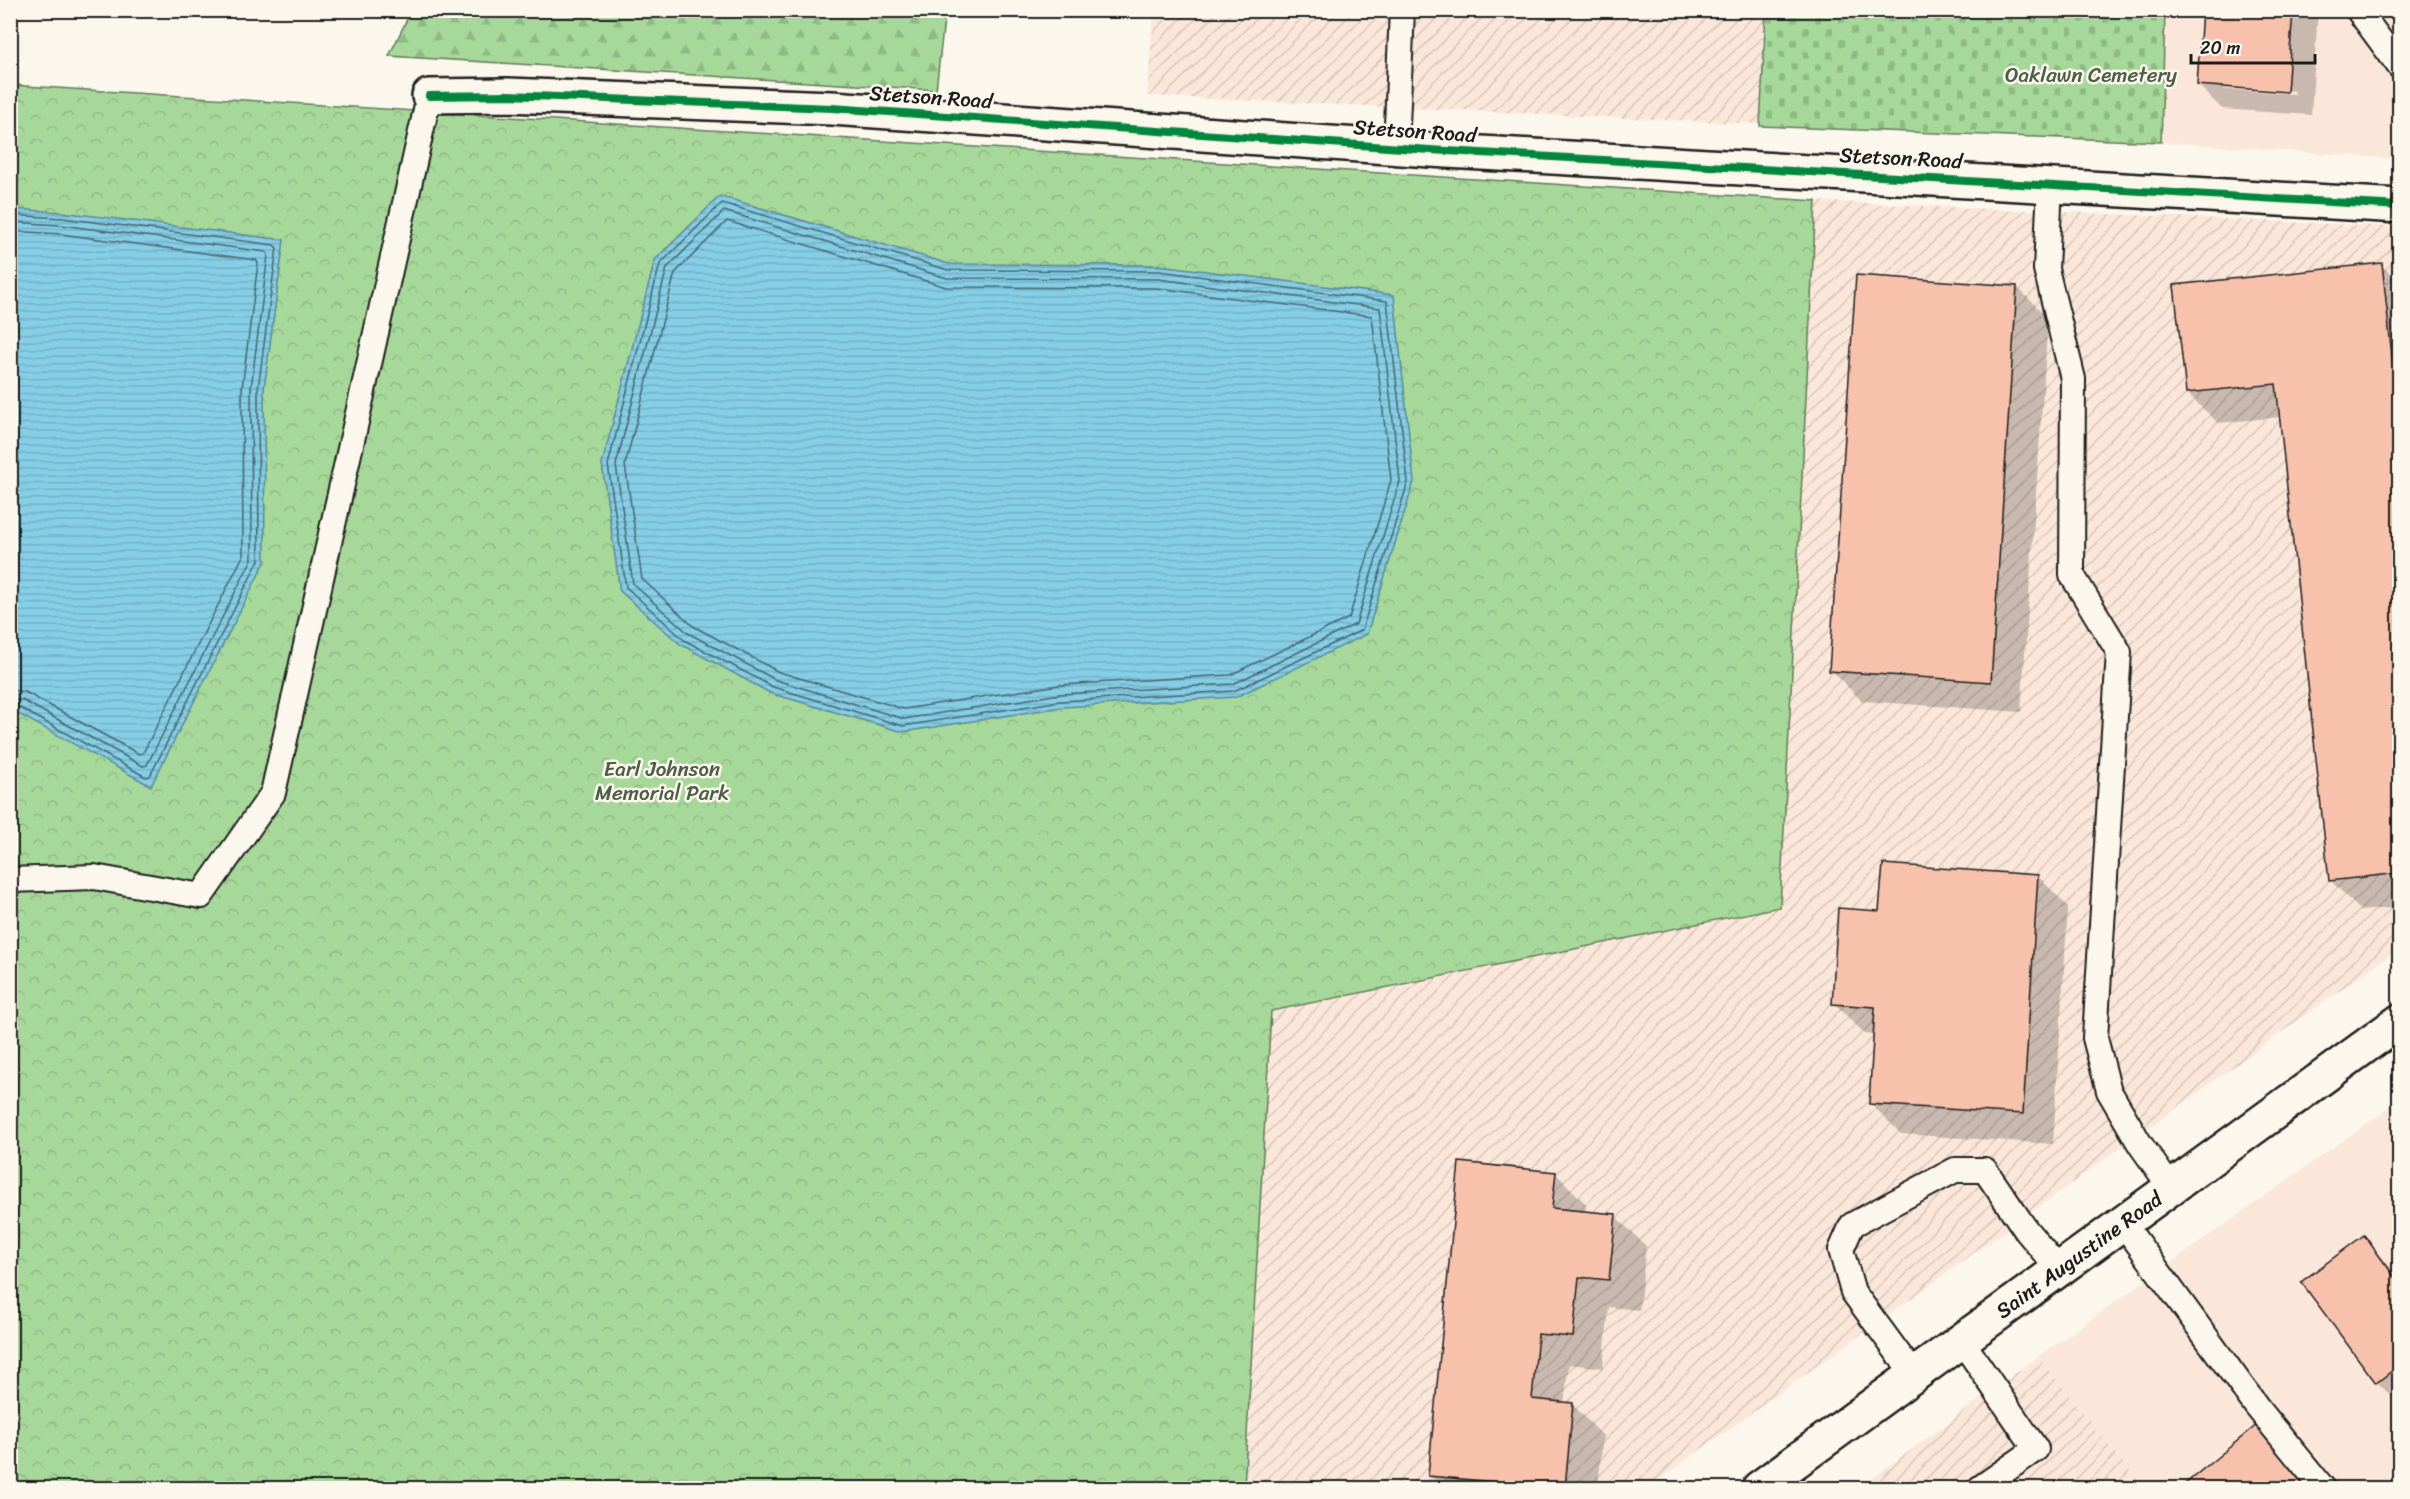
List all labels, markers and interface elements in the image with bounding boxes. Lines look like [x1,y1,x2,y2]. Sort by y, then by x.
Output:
scale bar [2191,27,2316,65]
text: 20 m [2200,32,2240,64]
park label: Oaklawn Cemetery [2005,56,2177,94]
street label: Stetson Road [868,74,996,120]
street label: Stetson Road [1352,108,1480,154]
street label: Stetson Road [1839,136,1965,180]
park label: Earl Johnson Memorial Park [595,750,729,812]
street label: Saint Augustine Road [1987,1180,2172,1329]

